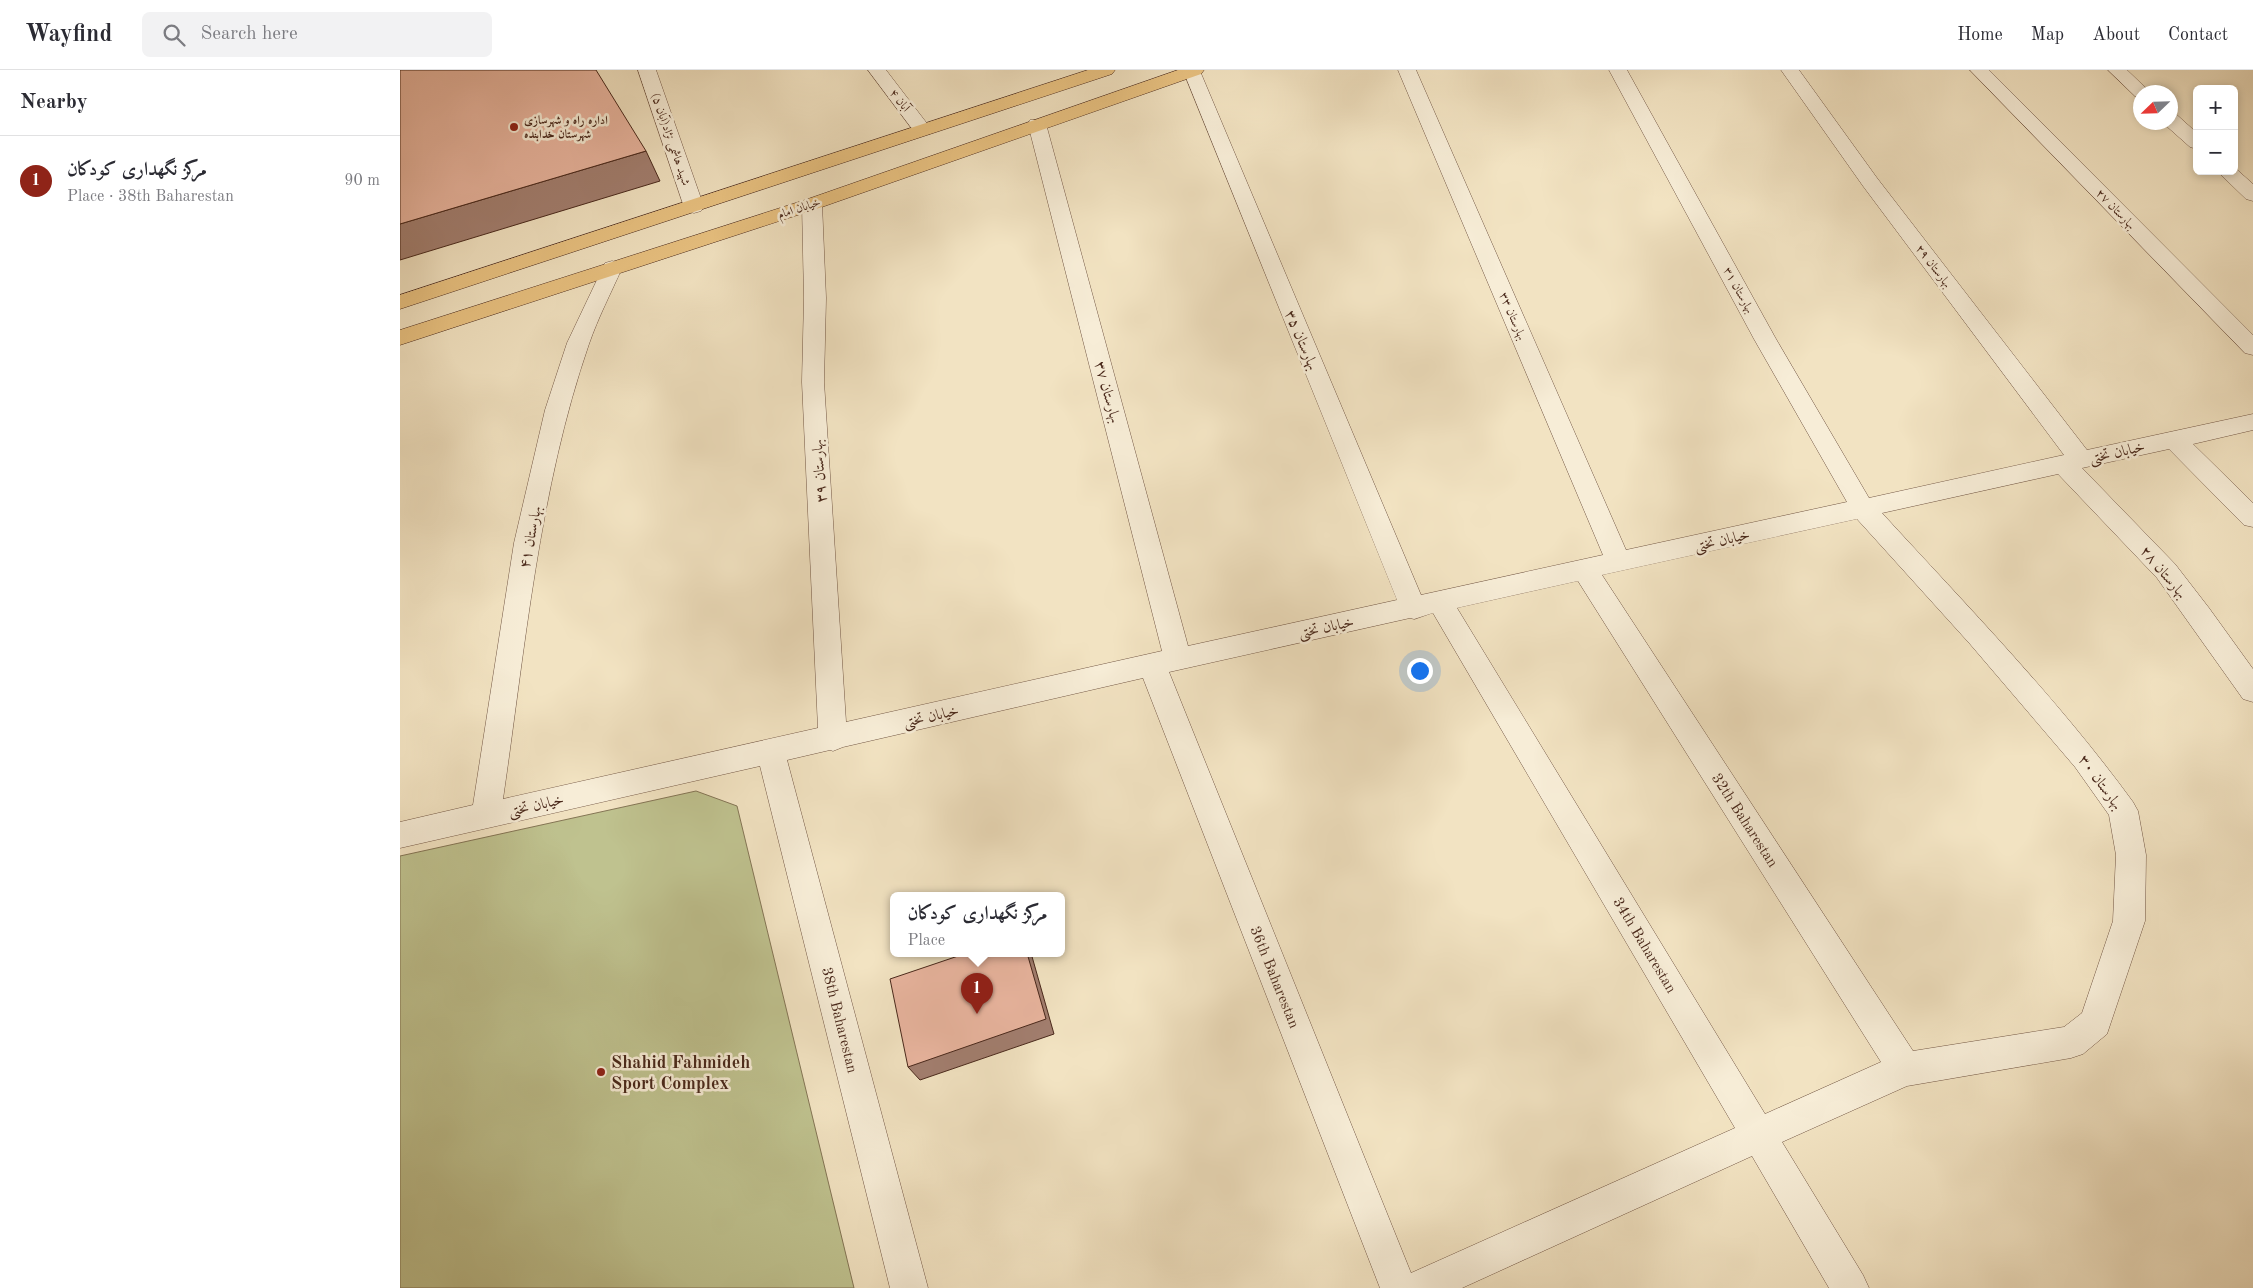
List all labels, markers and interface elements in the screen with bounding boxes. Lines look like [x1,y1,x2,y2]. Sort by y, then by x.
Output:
search box [142,12,492,57]
icon: search [160,21,188,49]
text: Wayfind [25,23,112,47]
text: Search here [200,25,298,44]
text: Home [1957,26,2003,44]
text: Map [2031,26,2064,44]
text: About [2092,26,2140,44]
text: Contact [2168,26,2228,44]
street label: آبان ۴ [887,85,915,115]
north arrow [2133,85,2178,130]
map controls [2193,85,2238,175]
button: + [2193,85,2238,130]
street label: (آبان ۵)شهید هاشمی نژاد [647,91,694,188]
text: Nearby [20,92,88,113]
place label: اداره راه و شهرسازی شهرستان خدابنده [524,114,608,142]
marker: اداره راه و شهرسازی شهرستان خدابنده [508,121,520,133]
button: − [2193,130,2238,175]
text: مرکز نگهداری کودکان [67,161,207,180]
text: 1 [31,173,41,189]
text: 90 m [344,173,380,189]
street label: بهارستان ۲۷ [2093,187,2137,233]
text: Place · 38th Baharestan [67,189,234,205]
street label: خیابان امام [776,196,824,225]
street label: بهارستان ۲۹ [1912,243,1953,291]
street label: بهارستان ۳۱ [1720,265,1756,316]
street label: بهارستان ۳۳ [1496,291,1528,342]
street label: بهارستان ۳۵ [1280,309,1320,373]
street label: بهارستان ۳۷ [1090,360,1122,425]
street label: بهارستان ۳۹ [811,439,831,503]
street label: خیابان تختی [2088,439,2147,469]
street label: بهارستان ۴۱ [518,505,546,570]
street label: خیابان تختی [1693,527,1752,557]
street label: بهارستان ۲۸ [2136,544,2189,603]
street label: خیابان تختی [1297,614,1356,644]
your location [1407,658,1433,684]
street label: خیابان تختی [902,703,961,733]
street label: بهارستان ۳۰ [2074,753,2124,814]
street label: 32th Baharestan [1708,771,1780,870]
street label: خیابان تختی [507,792,566,822]
popup [890,892,1065,957]
street label: 34th Baharestan [1609,895,1678,996]
text: مرکز نگهداری کودکان [908,905,1047,924]
street label: 36th Baharestan [1246,924,1301,1031]
text: Place [908,933,945,949]
street label: 38th Baharestan [818,966,859,1075]
pin: 1 [961,973,993,1014]
place label: Shahid Fahmideh Sport Complex [611,1054,750,1093]
marker: Shahid Fahmideh Sport Complex [595,1066,607,1078]

